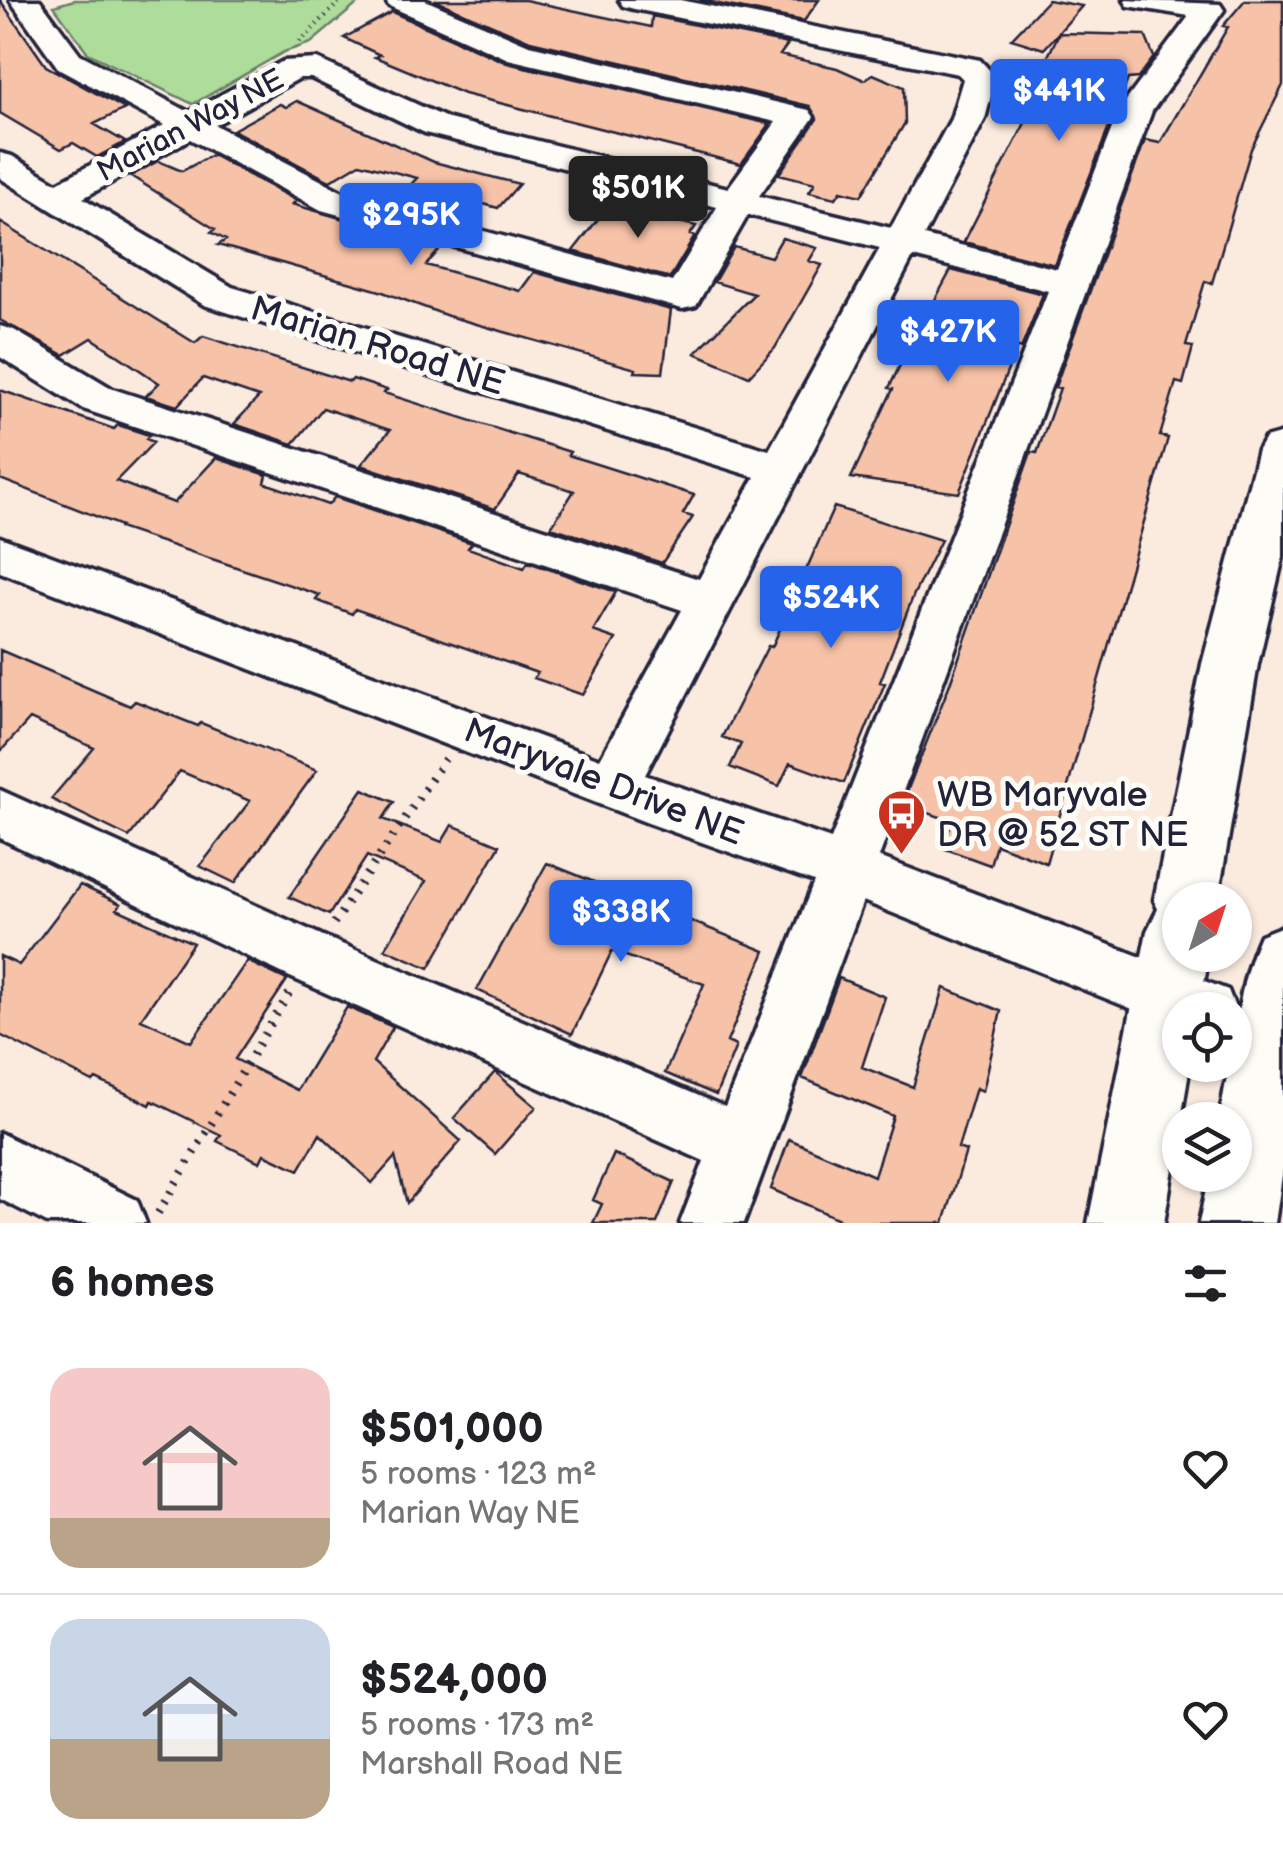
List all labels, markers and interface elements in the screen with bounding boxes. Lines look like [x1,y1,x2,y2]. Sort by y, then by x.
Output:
pin: $441K [989,59,1129,144]
street label: Marian Way NE [91,62,290,190]
text: $441K [1012,72,1106,111]
pin: $501K [568,156,708,241]
text: $501K [591,169,685,208]
pin: $295K [341,183,481,268]
text: $295K [361,196,461,235]
street label: Marian Road NE [245,287,510,405]
pin: $427K [878,300,1018,385]
text: $427K [899,313,997,352]
pin: $524K [761,566,901,651]
text: $524K [782,579,880,618]
street label: Maryvale Drive NE [458,709,749,855]
place label: WB Maryvale DR @ 52 ST NE [937,774,1188,857]
bus stop icon: WB Maryvale DR @ 52 ST NE [876,788,928,856]
pin: $338K [551,880,691,965]
north arrow [1162,882,1252,972]
map controls [1162,882,1252,1192]
text: $338K [571,893,671,932]
button: locate [1162,992,1252,1082]
button: layers [1162,1102,1252,1192]
icon: filters [1178,1256,1233,1311]
text: 6 homes [50,1258,214,1309]
text: $501,000 [360,1404,544,1455]
icon: home [130,1408,250,1528]
icon: heart [1178,1441,1233,1496]
text: 5 rooms · 123 m² [360,1455,597,1494]
text: Marian Way NE [360,1494,580,1533]
text: $524,000 [360,1655,548,1706]
icon: home [130,1659,250,1779]
icon: heart [1178,1692,1233,1747]
text: 5 rooms · 173 m² [360,1706,594,1745]
text: Marshall Road NE [360,1745,623,1784]

